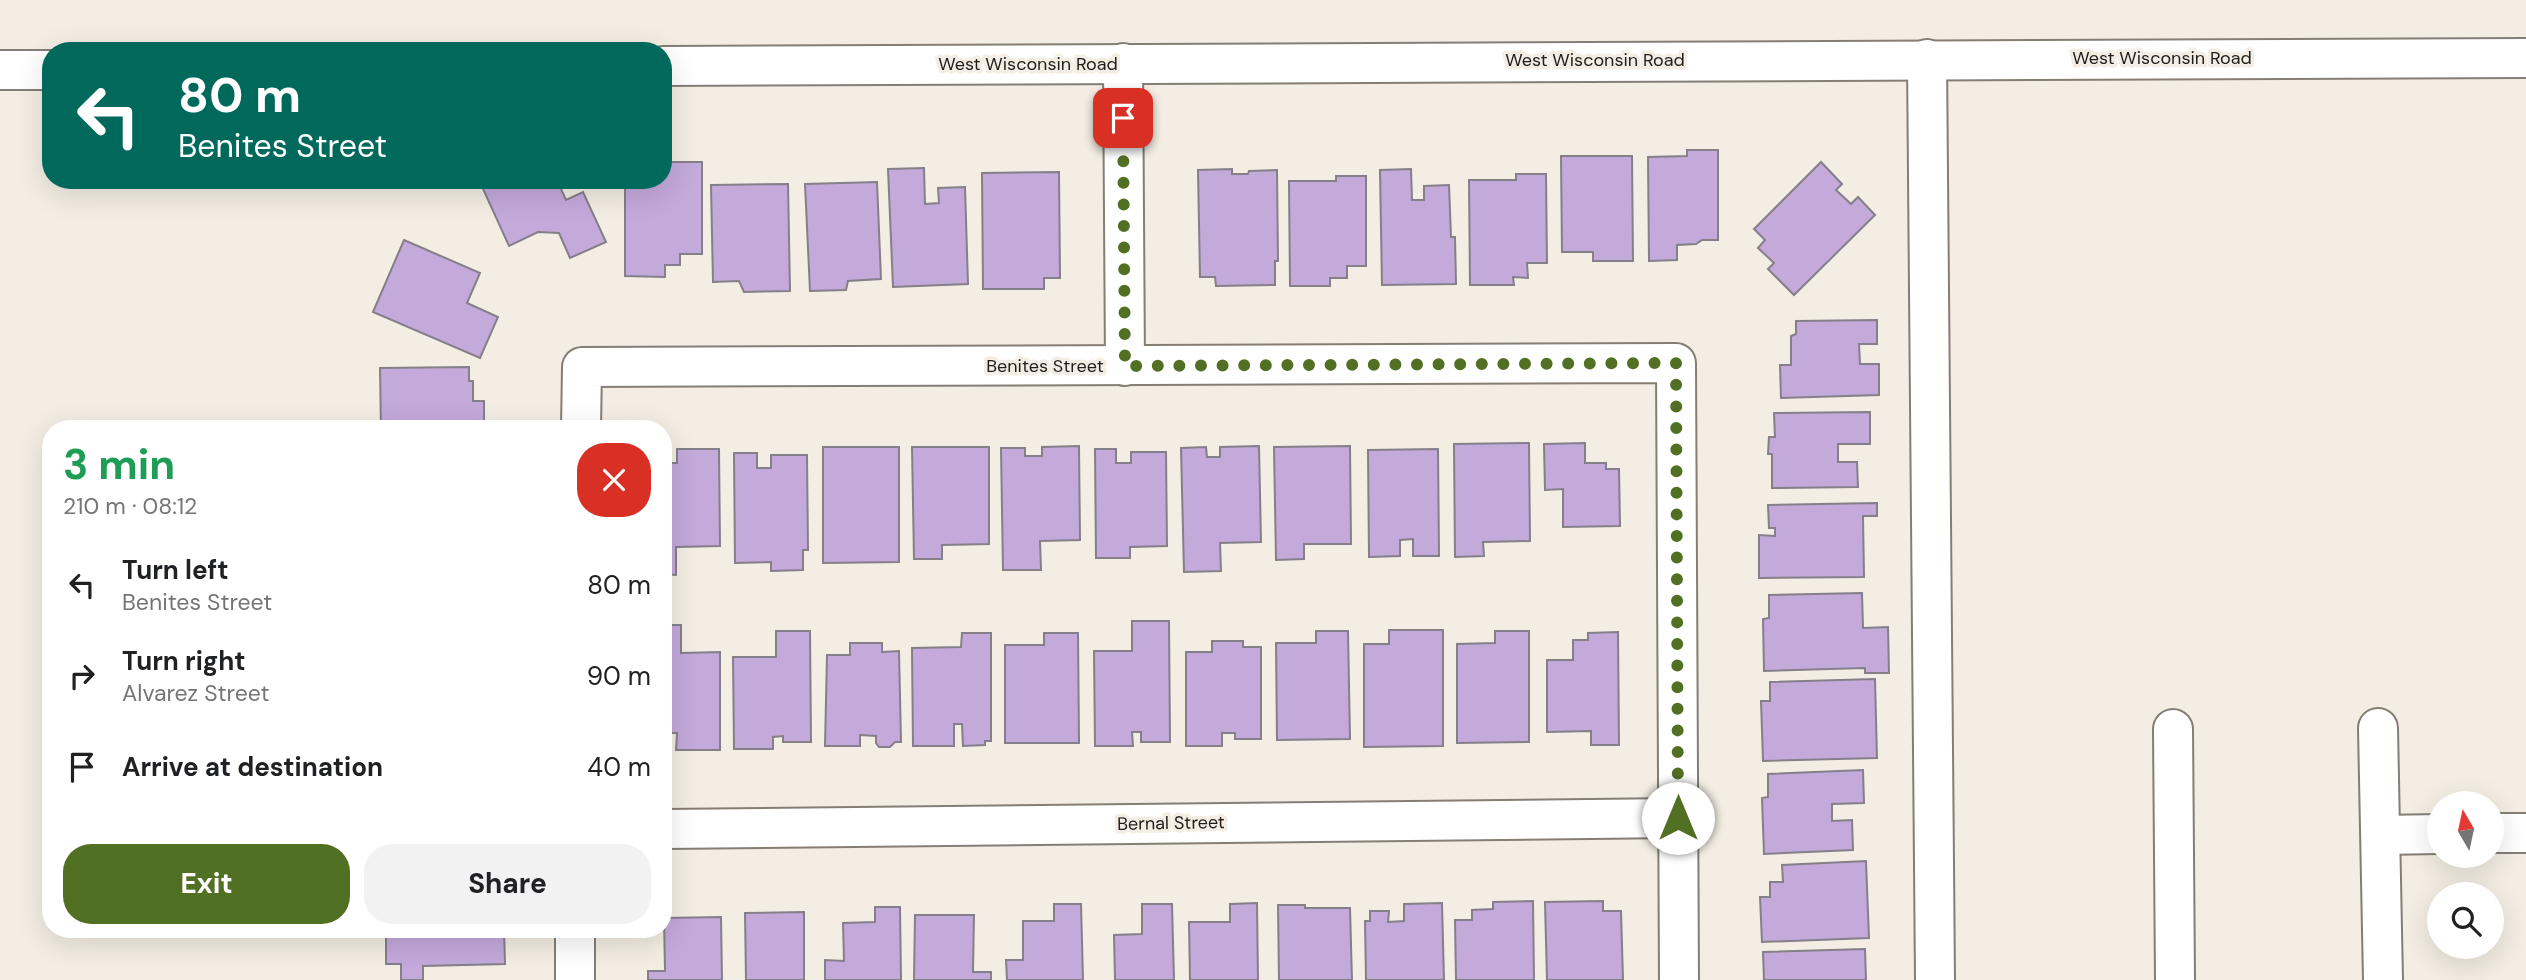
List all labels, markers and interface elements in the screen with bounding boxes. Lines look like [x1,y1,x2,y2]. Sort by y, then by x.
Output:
street label: West Wisconsin Road [2072,46,2252,70]
street label: West Wisconsin Road [1505,48,1685,72]
street label: West Wisconsin Road [938,52,1118,76]
text: 80 m [178,63,301,127]
icon: left [63,70,154,161]
pin [1093,88,1153,148]
icon: arrive [1104,99,1142,137]
text: Benites Street [178,125,387,167]
street label: Benites Street [986,354,1104,378]
text: 3 min [63,437,175,492]
button: close [577,443,651,517]
text: 210 m · 08:12 [63,491,197,521]
text: Turn left [122,553,229,587]
icon: left [63,566,101,604]
text: 80 m [587,568,651,602]
text: Benites Street [122,587,272,617]
text: Turn right [122,644,246,678]
icon: right [63,657,101,695]
text: 90 m [587,659,651,693]
text: Alvarez Street [122,678,269,708]
icon: arrive [63,748,101,786]
text: Arrive at destination [122,750,383,784]
text: 40 m [587,750,651,784]
position arrow [1641,781,1715,855]
north arrow [2427,791,2504,868]
map controls [2427,791,2504,959]
street label: Bernal Street [1117,810,1225,836]
button: Exit [63,844,350,924]
button: Share [364,844,651,924]
button: search [2427,882,2504,959]

